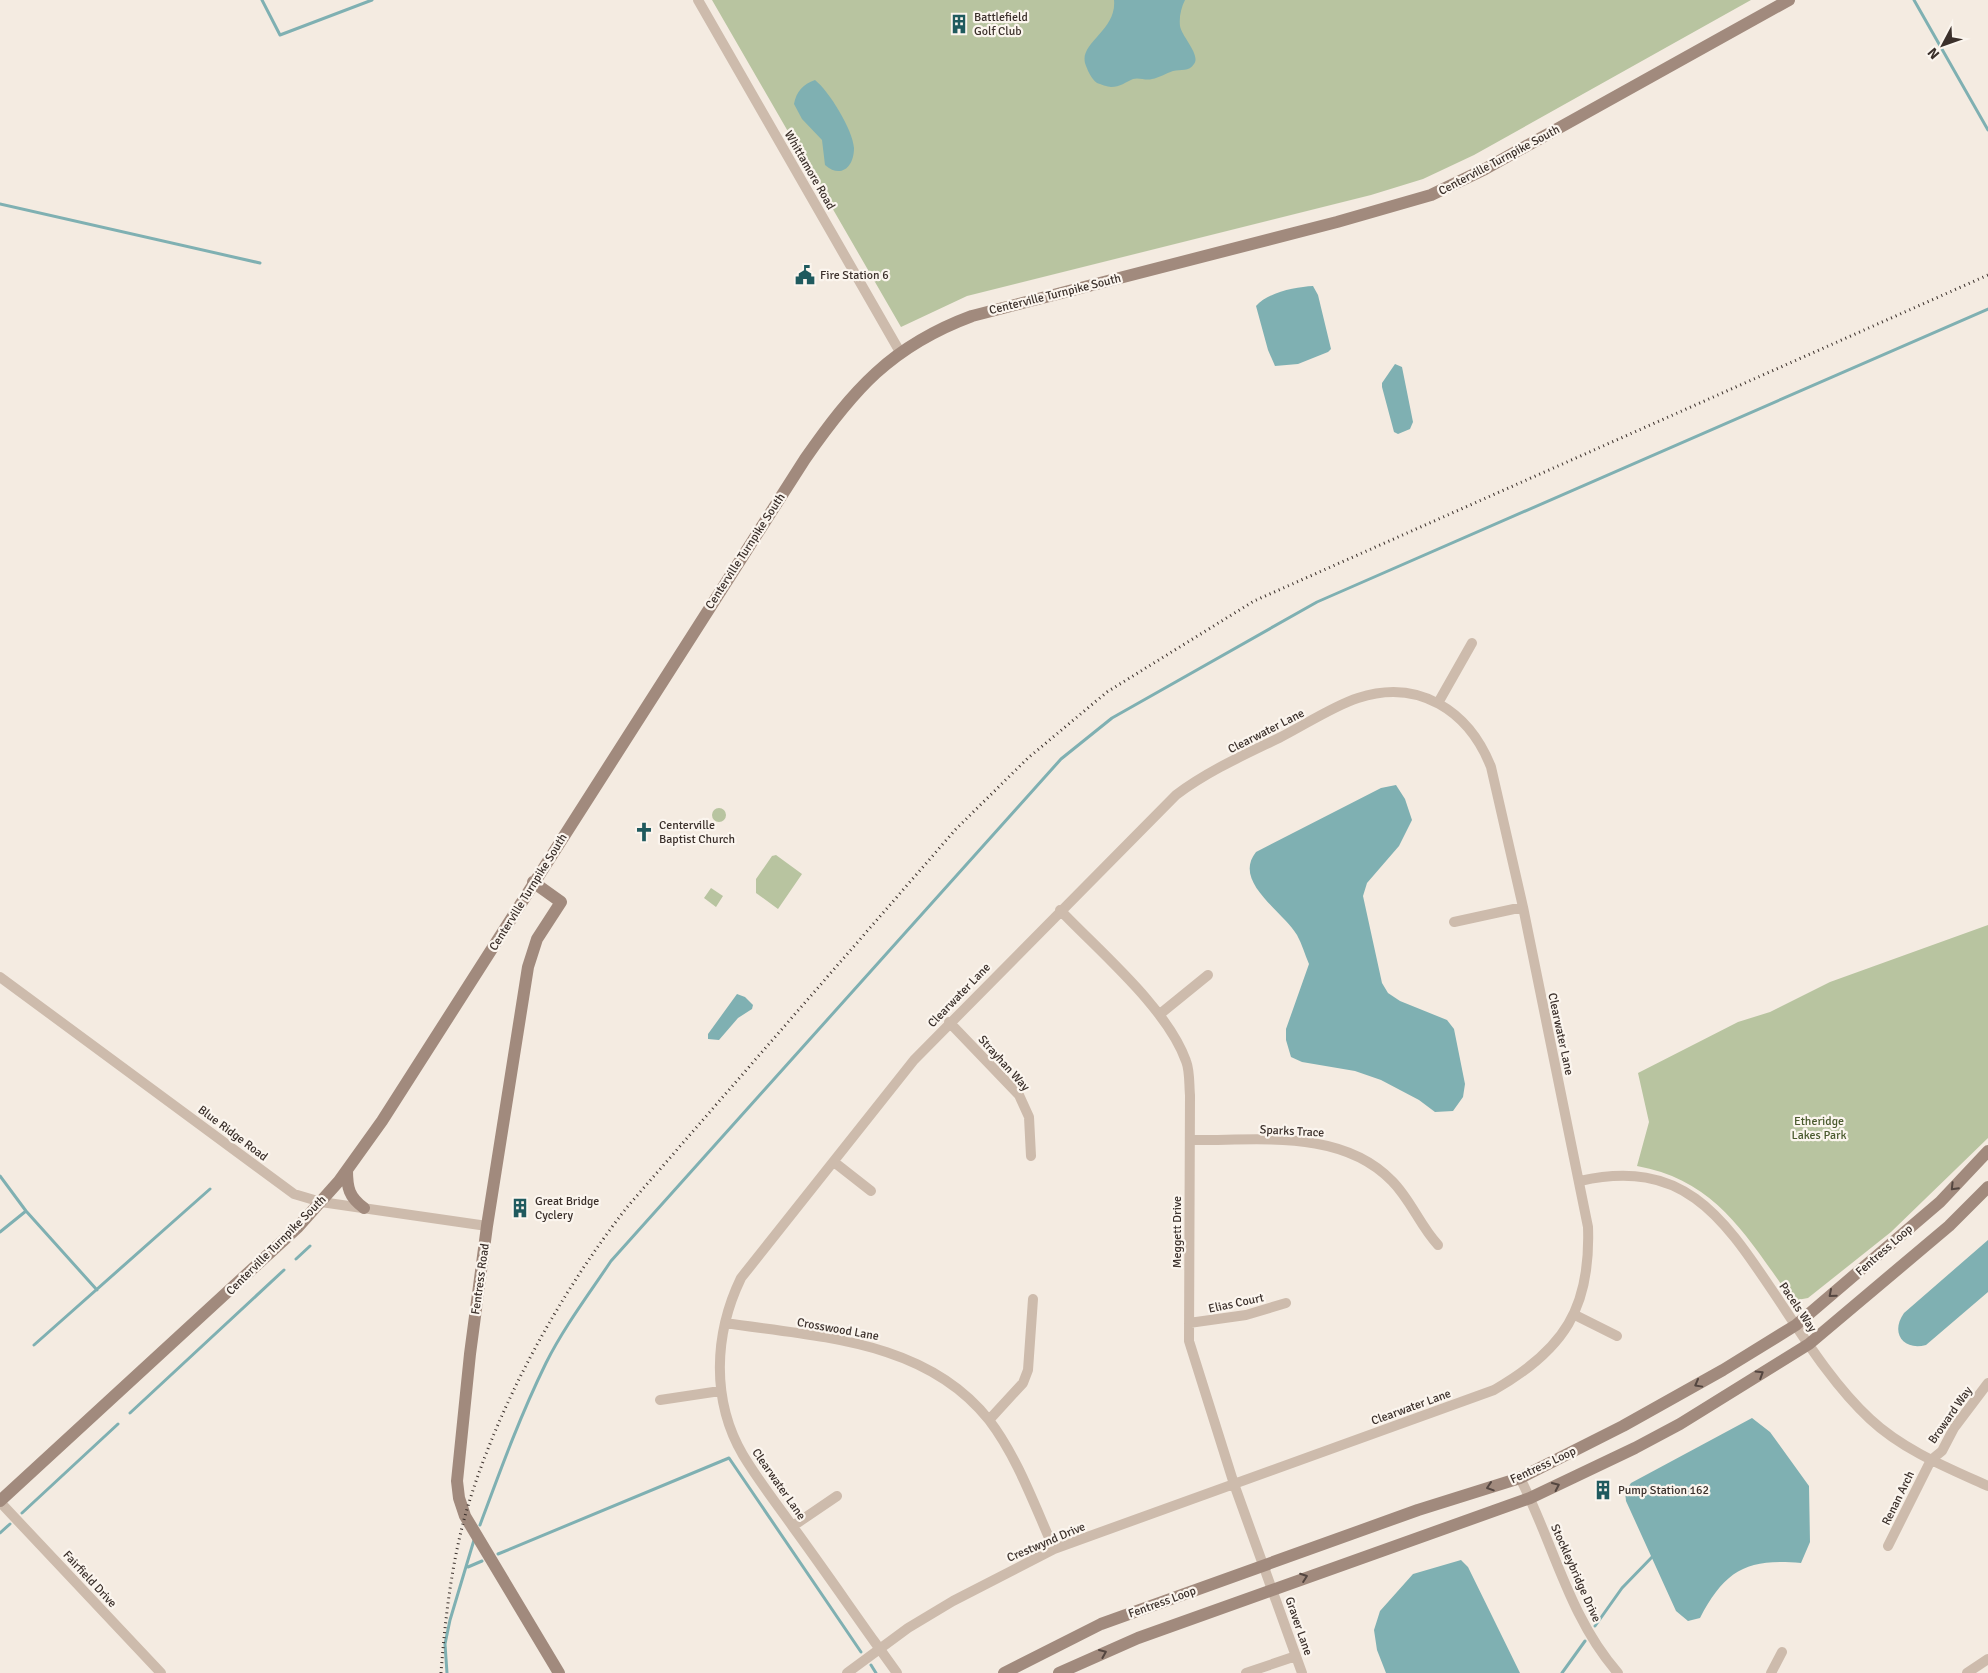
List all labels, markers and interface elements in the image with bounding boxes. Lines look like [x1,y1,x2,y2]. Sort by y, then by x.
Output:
place label: Battlefield Golf Club [974,10,1028,39]
building icon: Battlefield Golf Club [948,13,970,35]
north arrow [1918,20,1968,70]
text: N [1924,44,1943,62]
street label: Centerville Turnpike South [1436,122,1562,199]
street label: Whittamore Road [781,128,838,212]
public building icon: Fire Station 6 [794,264,816,286]
place label: Fire Station 6 [820,268,889,283]
street label: Centerville Turnpike South [988,271,1123,318]
street label: Centerville Turnpike South [702,490,789,612]
street label: Clearwater Lane [1225,706,1307,757]
place label: Centerville Baptist Church [659,818,735,847]
church icon: Centerville Baptist Church [633,821,655,843]
street label: Centerville Turnpike South [486,831,571,954]
street label: Clearwater Lane [925,960,994,1031]
street label: Clearwater Lane [1544,992,1577,1077]
street label: Strayhan Way [975,1032,1033,1095]
street label: Blue Ridge Road [195,1102,270,1164]
park label: Etheridge Lakes Park [1792,1114,1846,1143]
street label: Sparks Trace [1259,1122,1325,1141]
one-way arrow [1951,1181,1960,1190]
street label: Centerville Turnpike South [223,1192,329,1298]
place label: Great Bridge Cyclery [535,1194,599,1223]
street label: Meggett Drive [1170,1196,1185,1268]
building icon: Great Bridge Cyclery [509,1197,531,1219]
street label: Fentress Loop [1853,1221,1916,1279]
street label: Fentress Road [468,1243,493,1316]
street label: Pacels Way [1775,1280,1820,1335]
one-way arrow [1829,1288,1838,1296]
street label: Elias Court [1207,1290,1265,1317]
street label: Crosswood Lane [796,1315,880,1344]
one-way arrow [1754,1371,1763,1381]
one-way arrow [1694,1378,1703,1388]
street label: Broward Way [1925,1383,1976,1447]
street label: Clearwater Lane [1369,1386,1453,1429]
street label: Fentress Loop [1508,1444,1578,1487]
street label: Clearwater Lane [748,1446,809,1523]
street label: Renan Arch [1879,1469,1918,1528]
building icon: Pump Station 162 [1592,1479,1614,1501]
one-way arrow [1486,1481,1494,1491]
one-way arrow [1551,1481,1560,1492]
place label: Pump Station 162 [1618,1483,1709,1498]
street label: Crestwynd Drive [1005,1519,1088,1566]
street label: Stockleybridge Drive [1547,1522,1604,1625]
street label: Fairfield Drive [60,1548,120,1611]
one-way arrow [1300,1573,1308,1583]
street label: Fentress Loop [1126,1583,1198,1622]
street label: Graver Lane [1281,1595,1316,1657]
one-way arrow [1098,1648,1107,1659]

